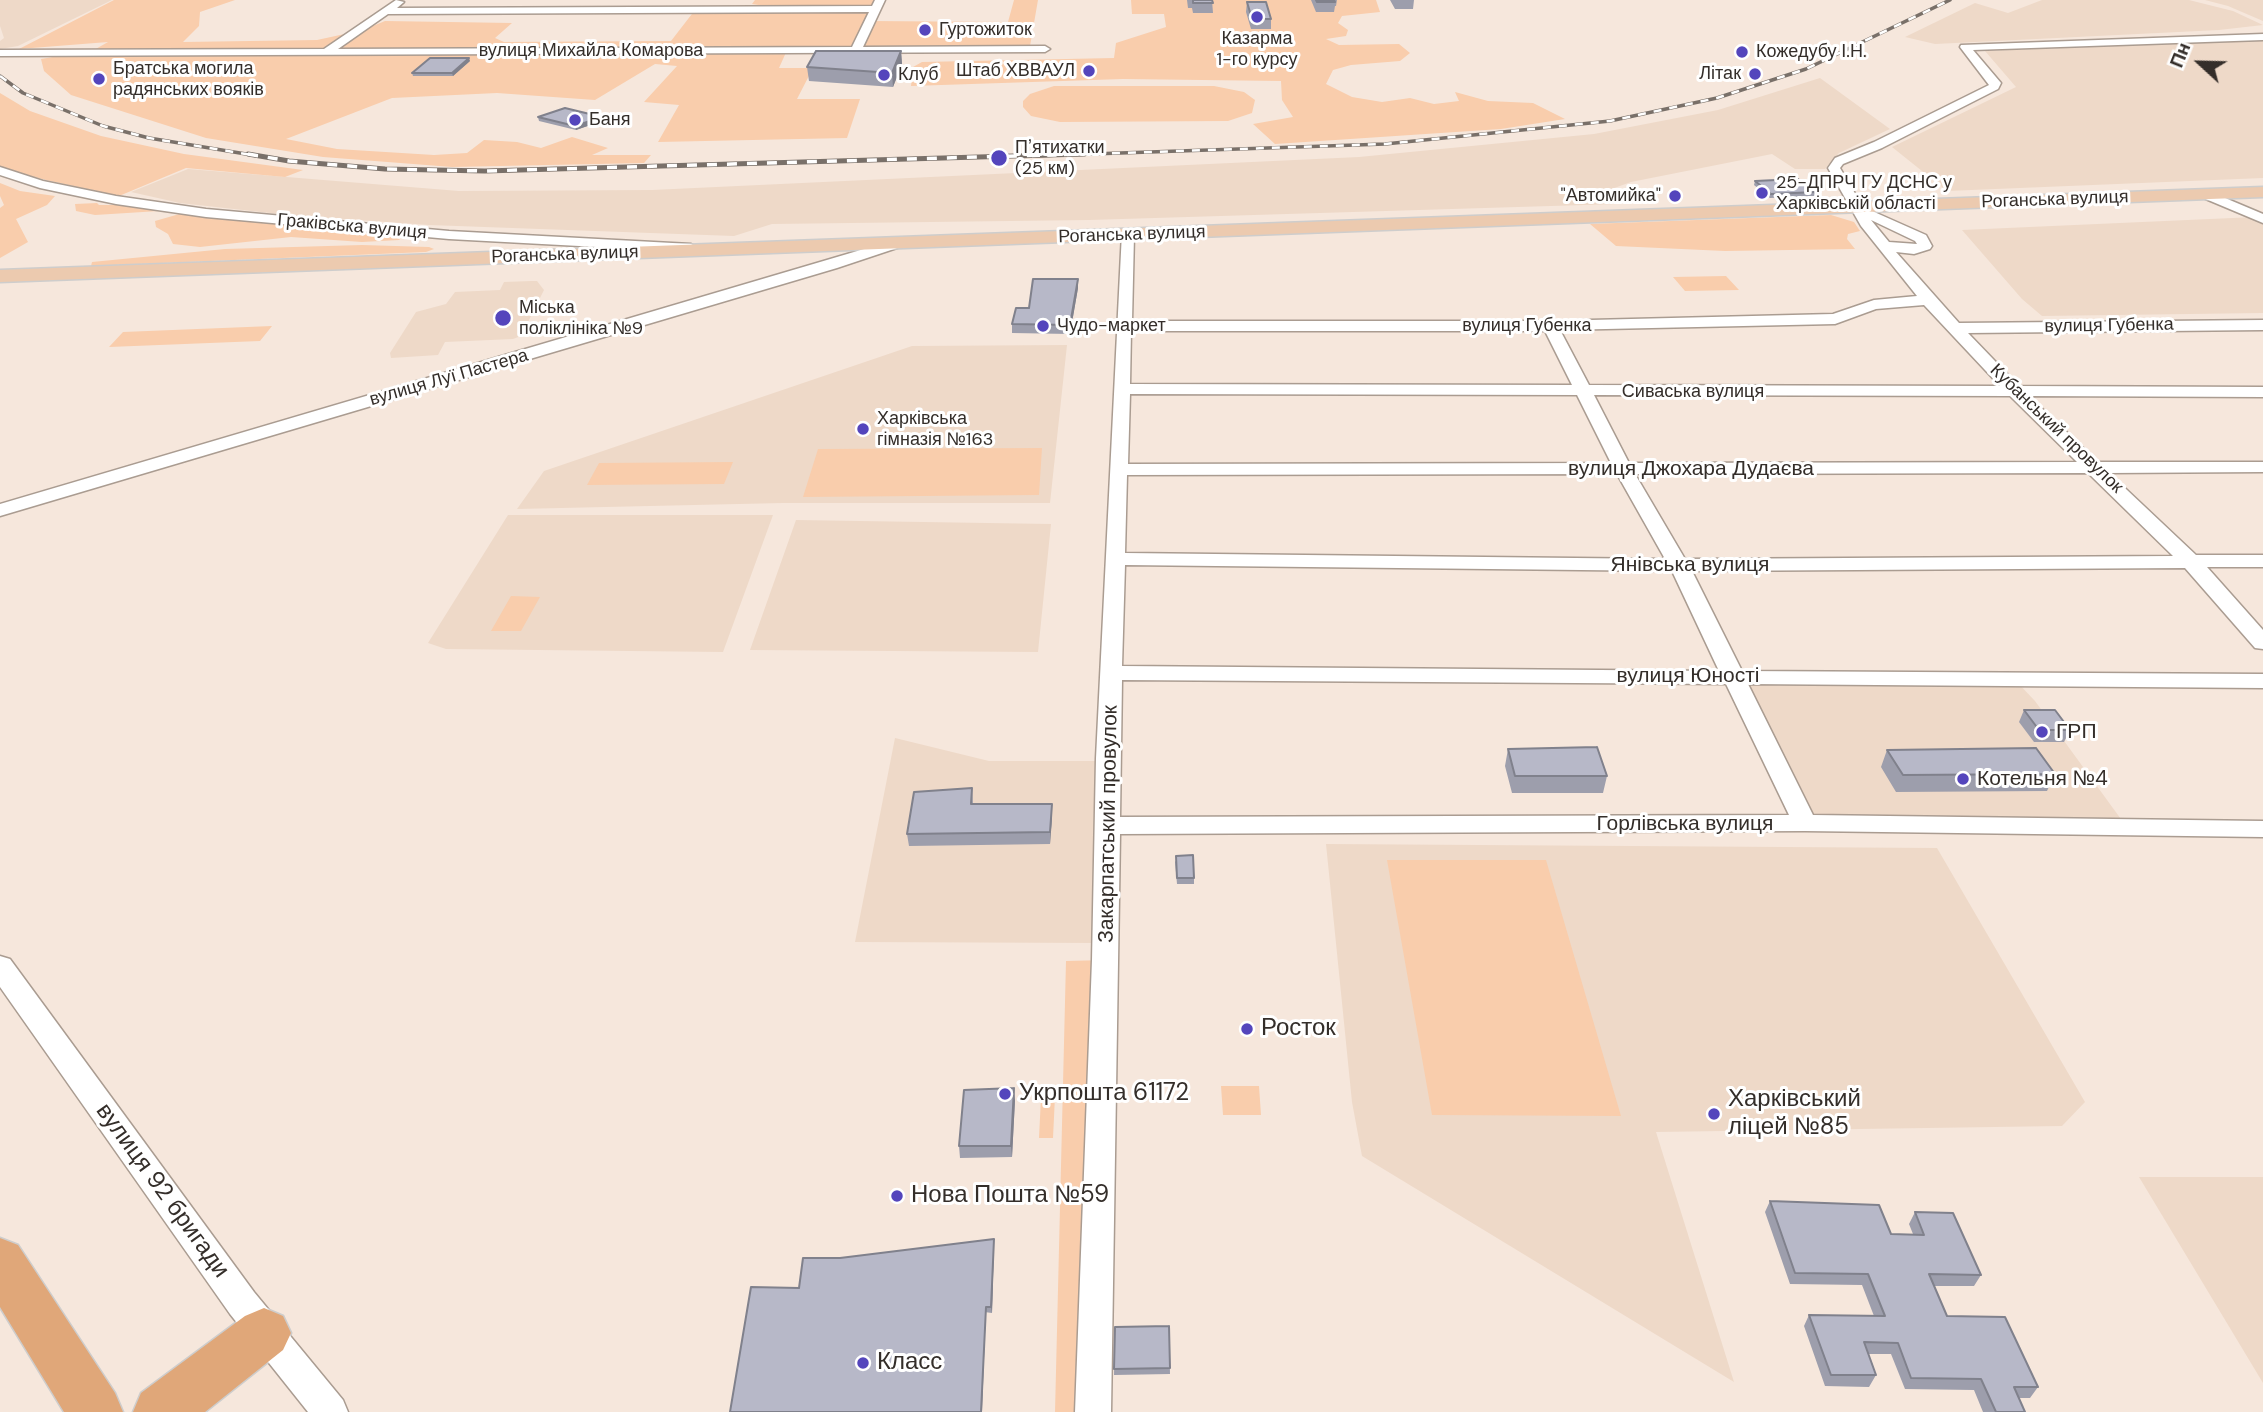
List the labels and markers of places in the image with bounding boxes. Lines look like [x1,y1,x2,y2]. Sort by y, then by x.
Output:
marker: Казарма 1-го курсу [1249,9,1265,25]
place label: Гуртожиток [939,19,1032,41]
marker: Гуртожиток [917,22,933,38]
place label: Казарма 1-го курсу [1216,28,1298,70]
place label: Кожедубу І.Н. [1756,41,1866,63]
marker: Кожедубу І.Н. [1734,44,1750,60]
place label: Братська могила радянських вояків [113,58,264,100]
place label: Штаб ХВВАУЛ [956,60,1075,82]
marker: Штаб ХВВАУЛ [1081,63,1097,79]
place label: Літак [1699,63,1741,85]
place label: Клуб [898,64,938,86]
marker: Літак [1747,66,1763,82]
marker: Клуб [876,67,892,83]
marker: Братська могила радянських вояків [91,71,107,87]
place label: Баня [589,109,631,131]
marker: Баня [567,112,583,128]
place label: Пʼятихатки (25 км) [1015,137,1105,180]
marker: Пʼятихатки (25 км) [989,148,1009,168]
place label: 25-ДПРЧ ГУ ДСНС у Харківській області [1776,172,1952,214]
place label: "Автомийка" [1561,185,1661,207]
marker: 25-ДПРЧ ГУ ДСНС у Харківській області [1754,185,1770,201]
marker: "Автомийка" [1667,188,1683,204]
place label: Міська поліклініка №9 [519,297,643,340]
marker: Міська поліклініка №9 [493,308,513,328]
place label: Чудо-маркет [1057,315,1166,337]
marker: Чудо-маркет [1035,318,1051,334]
place label: Харківська гімназія №163 [877,408,993,450]
marker: Харківська гімназія №163 [855,421,871,437]
place label: ГРП [2056,719,2096,745]
marker: ГРП [2034,724,2050,740]
place label: Котельня №4 [1977,766,2108,792]
marker: Котельня №4 [1955,771,1971,787]
place label: Росток [1261,1015,1336,1043]
marker: Росток [1239,1021,1255,1037]
place label: Укрпошта 61172 [1019,1080,1189,1108]
marker: Укрпошта 61172 [997,1086,1013,1102]
place label: Харківський ліцей №85 [1728,1086,1861,1142]
marker: Харківський ліцей №85 [1706,1106,1722,1122]
place label: Нова Пошта №59 [911,1182,1109,1210]
marker: Нова Пошта №59 [889,1188,905,1204]
place label: Класс [877,1349,942,1377]
marker: Класс [855,1355,871,1371]

